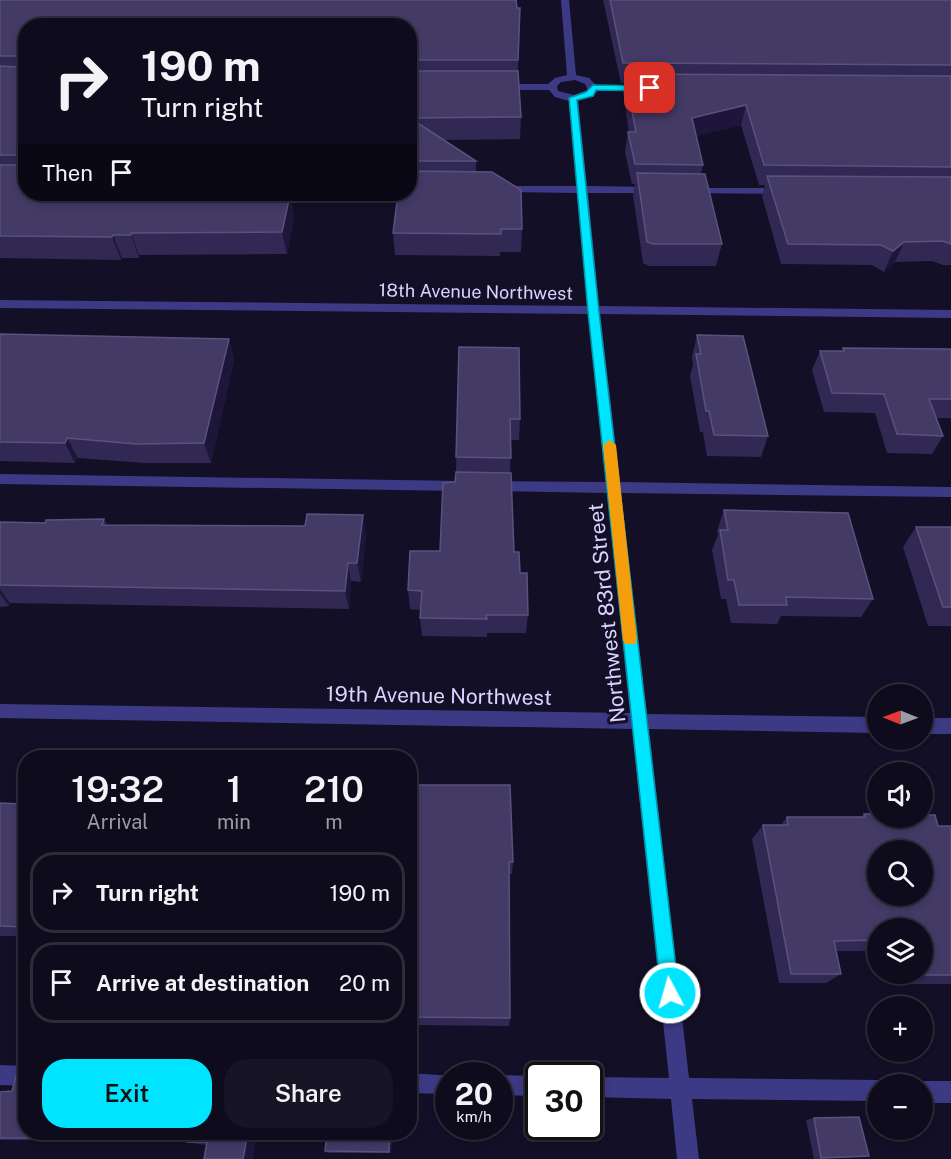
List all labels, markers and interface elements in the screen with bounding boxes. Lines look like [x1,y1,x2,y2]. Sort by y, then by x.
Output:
text: 190 m [141,41,261,90]
icon: right [42,42,120,120]
pin [624,62,675,113]
icon: arrive [633,71,666,104]
text: Turn right [141,91,264,123]
icon: arrive [105,156,138,189]
text: Then [42,160,93,186]
street label: 18th Avenue Northwest [379,279,573,304]
street label: Northwest 83rd Street [583,502,630,724]
street label: 19th Avenue Northwest [326,681,552,710]
north arrow [867,684,933,750]
map controls [867,684,933,1140]
button: sound [867,762,933,828]
text: 19:32 [71,768,164,810]
text: 1 [226,768,241,810]
text: 210 [304,768,364,810]
text: Arrival [87,810,148,834]
text: min [217,810,251,834]
text: m [325,810,343,834]
button: search [867,840,933,906]
icon: right [45,876,78,909]
text: Turn right [96,880,199,906]
text: 190 m [330,880,390,906]
button: layers [867,918,933,984]
position arrow [638,961,702,1025]
icon: arrive [45,966,78,999]
text: Arrive at destination [96,970,309,996]
text: 20 m [339,970,390,996]
button: + [867,996,933,1062]
button: Exit [42,1059,212,1128]
button: Share [224,1059,393,1128]
speed limit sign: 30 [525,1062,603,1140]
button: − [867,1074,933,1140]
text: 20 [455,1076,493,1112]
text: km/h [456,1108,492,1125]

